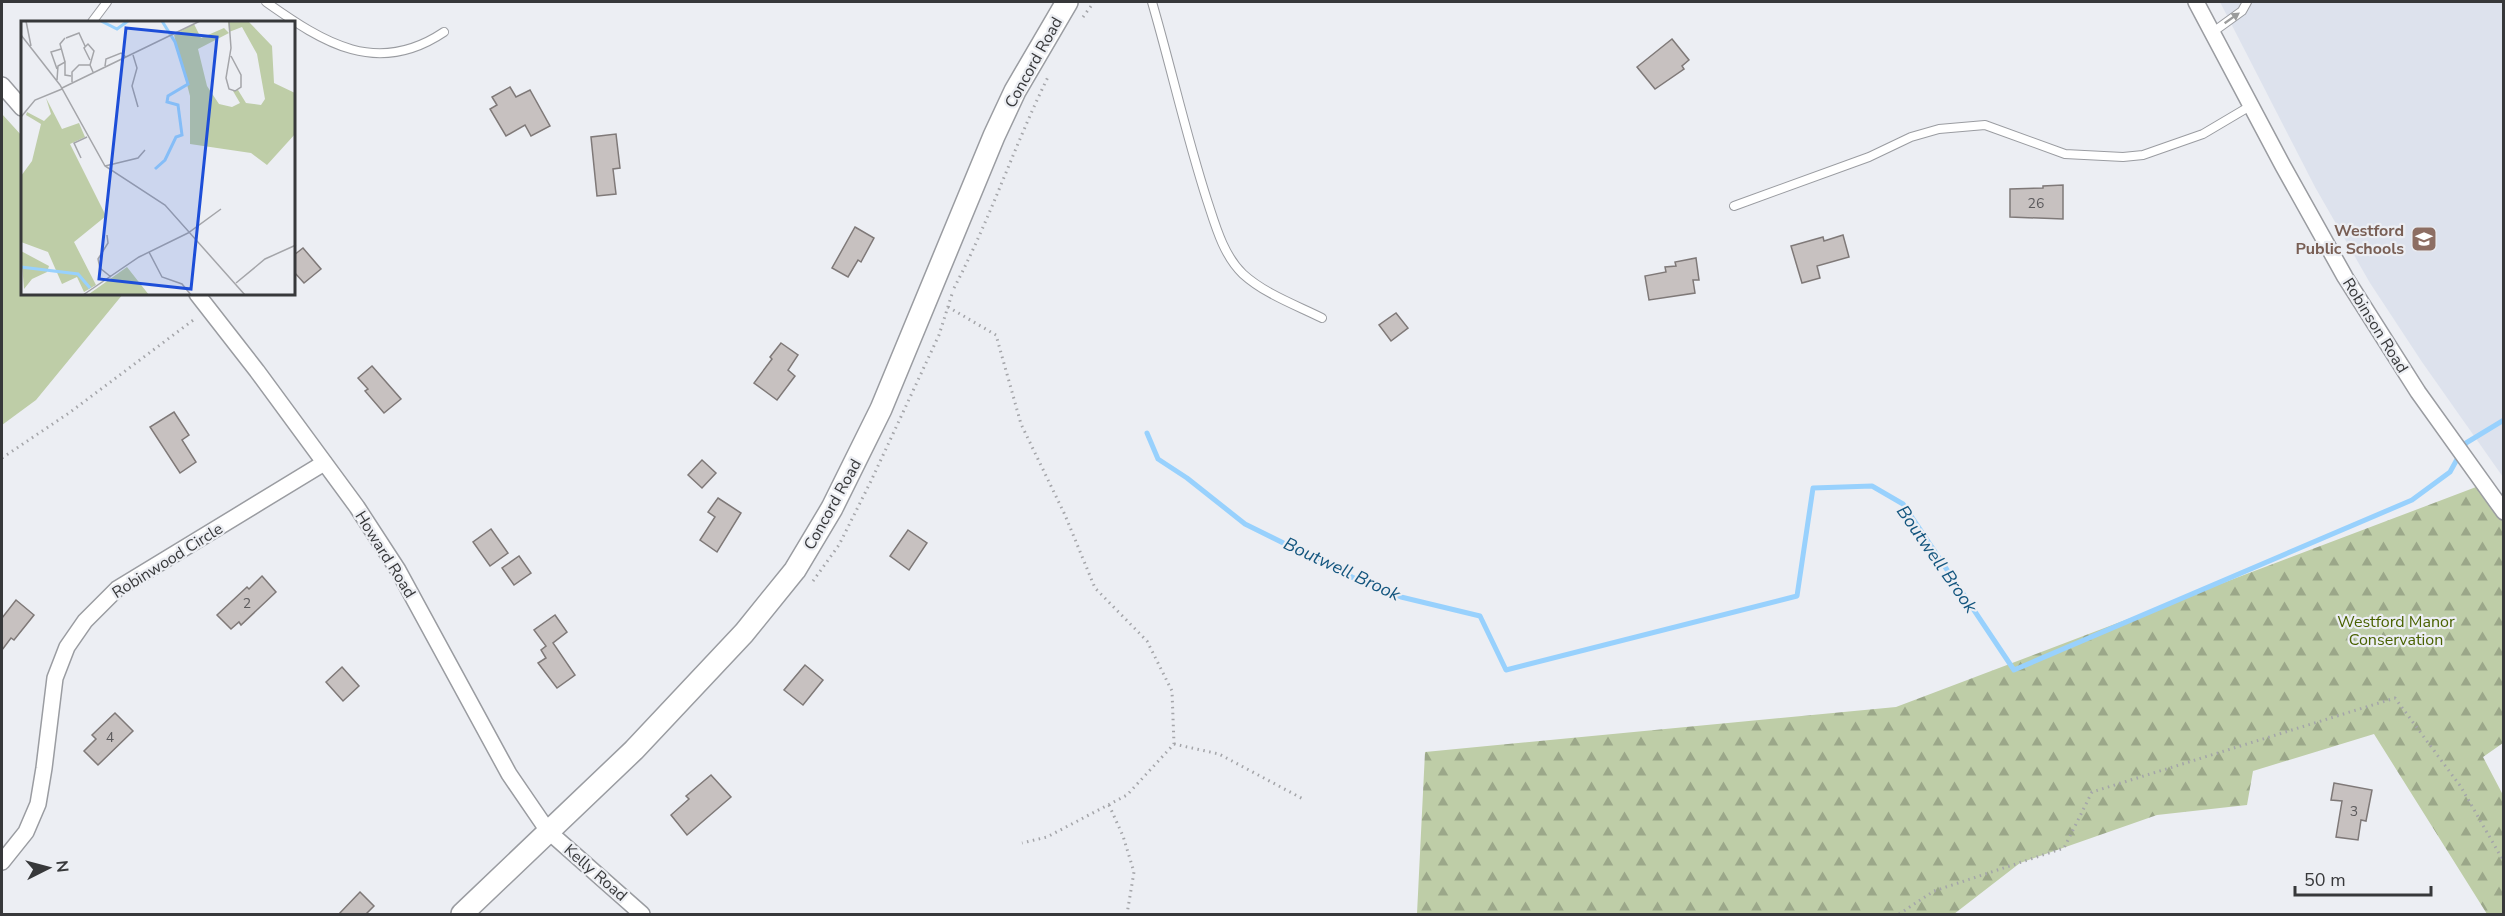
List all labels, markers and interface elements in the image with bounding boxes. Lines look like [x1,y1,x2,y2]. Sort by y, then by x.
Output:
one-way arrow [2224,12,2240,24]
street label: Concord Road [1000,13,1068,112]
inset map [21,21,296,296]
house number: 26 [2028,194,2044,213]
place label: Westford Public Schools [2296,220,2404,260]
school or university icon: Westford Public Schools [2409,224,2439,254]
street label: Robinson Road [2337,274,2413,377]
street label: Concord Road [799,455,867,554]
water label: Boutwell Brook [1891,500,1984,618]
street label: Howard Road [350,507,421,602]
street label: Robinwood Circle [108,518,227,604]
water label: Boutwell Brook [1280,531,1405,607]
house number: 2 [243,594,251,613]
park label: Westford Manor Conservation [2337,611,2455,651]
house number: 4 [106,728,114,747]
house number: 3 [2350,802,2358,821]
north arrow [18,838,78,898]
street label: Kelly Road [559,839,632,906]
text: N [50,859,73,874]
scale bar [2295,859,2432,897]
text: 50 m [2304,868,2346,892]

